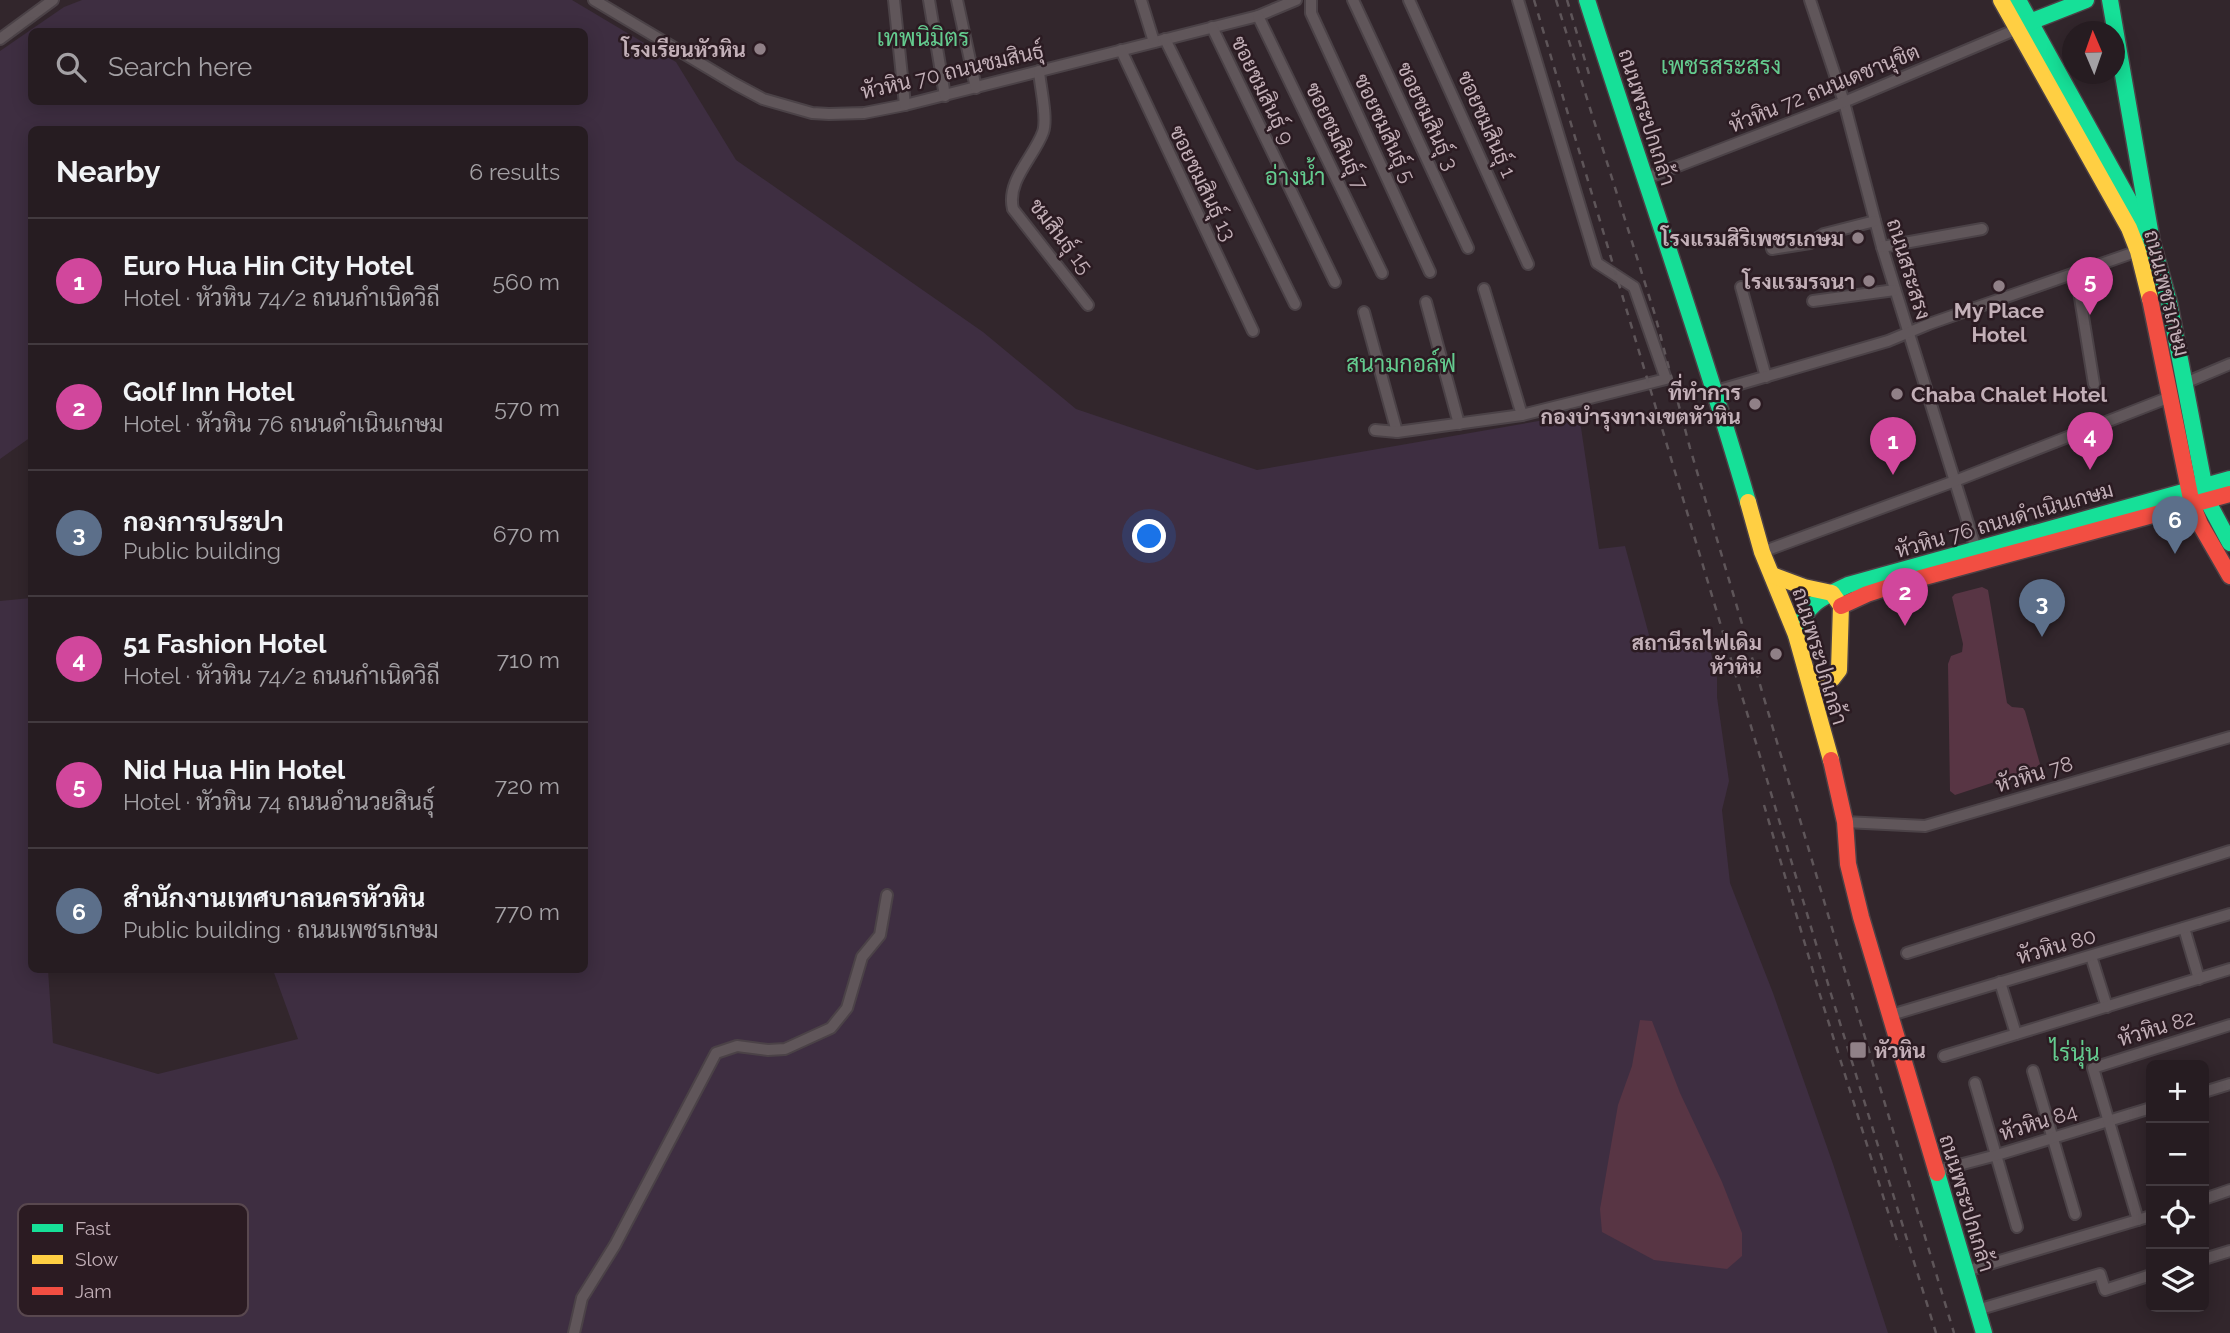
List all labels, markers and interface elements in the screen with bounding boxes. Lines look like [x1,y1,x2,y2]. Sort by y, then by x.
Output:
north arrow [2062,21,2125,84]
district label: เทพนิมิตร [877,24,969,51]
search box [28,28,588,105]
street label: ซอยชมสินธุ์ 9 [1224,31,1301,149]
place label: โรงเรียนหัวหิน [620,36,746,62]
street label: หัวหิน 70 ถนนชมสินธุ์ [858,37,1046,106]
street label: หัวหิน 72 ถนนเดชานุชิต [1725,38,1924,140]
marker: โรงเรียนหัวหิน [752,41,768,57]
street label: ถนนพระปกเกล้า [1613,45,1681,189]
icon: search [52,48,90,86]
text: Search here [108,52,252,82]
district label: เพชรสระสรง [1661,52,1781,79]
street label: ซอยชมสินธุ์ 3 [1390,58,1465,175]
street label: ซอยชมสินธุ์ 1 [1451,66,1523,182]
street label: ซอยชมสินธุ์ 5 [1347,69,1422,187]
street label: ซอยชมสินธุ์ 7 [1298,78,1375,195]
street label: ซอยชมสินธุ์ 13 [1162,121,1243,246]
text: Nearby [56,154,160,189]
district label: อ่างน้ำ [1265,157,1325,190]
text: 6 results [469,158,560,185]
street label: ชมสินธุ์ 15 [1022,193,1099,280]
street label: ถนนสระสรง [1882,215,1936,323]
place label: โรงแรมสิริเพชรเกษม [1659,225,1844,251]
street label: ถนนเพชรเกษม [2139,227,2195,359]
marker: โรงแรมสิริเพชรเกษม [1850,230,1866,246]
text: Euro Hua Hin City Hotel [123,251,414,281]
pin: 5 [2067,257,2113,315]
text: 1 [73,268,85,295]
text: 560 m [493,268,560,295]
place label: โรงแรมรจนา [1740,268,1855,294]
marker: โรงแรมรจนา [1861,273,1877,289]
marker: My Place Hotel [1991,278,2007,294]
text: Hotel · หัวหิน 74/2 ถนนกำเนิดวิถี [123,284,440,311]
place label: My Place Hotel [1954,298,2045,347]
district label: สนามกอล์ฟ [1346,348,1456,377]
place label: ที่ทำการ กองบำรุงทางเขตหัวหิน [1540,373,1741,432]
text: Golf Inn Hotel [123,377,294,407]
place label: Chaba Chalet Hotel [1911,382,2107,407]
marker: Chaba Chalet Hotel [1889,386,1905,402]
text: 2 [73,394,85,421]
text: 570 m [494,394,560,421]
marker: ที่ทำการ กองบำรุงทางเขตหัวหิน [1747,396,1763,412]
text: Hotel · หัวหิน 76 ถนนดำเนินเกษม [123,410,443,437]
pin: 4 [2067,412,2113,470]
pin: 1 [1870,417,1916,475]
street label: หัวหิน 76 ถนนดำเนินเกษม [1892,477,2116,563]
pin: 6 [2152,496,2198,554]
text: กองการประปา [123,507,284,537]
your location [1132,519,1166,553]
text: 3 [73,520,85,547]
text: 670 m [493,520,560,547]
text: Public building [123,537,281,564]
pin: 2 [1882,568,1928,626]
pin: 3 [2019,579,2065,637]
street label: ถนนพระปกเกล้า [1787,584,1853,728]
text: 51 Fashion Hotel [123,629,326,659]
place label: สถานีรถไฟเดิม หัวหิน [1632,629,1762,679]
text: 4 [72,646,86,673]
text: 710 m [497,646,560,673]
marker: สถานีรถไฟเดิม หัวหิน [1768,646,1784,662]
text: Hotel · หัวหิน 74/2 ถนนกำเนิดวิถี [123,662,440,689]
street label: หัวหิน 78 [1992,750,2076,798]
text: Nid Hua Hin Hotel [123,755,345,785]
text: 5 [73,772,85,799]
text: 720 m [495,772,560,799]
text: Hotel · หัวหิน 74 ถนนอำนวยสินธุ์ [123,788,434,815]
text: สำนักงานเทศบาลนครหัวหิน [123,883,426,913]
text: 6 [72,898,86,925]
text: 770 m [494,898,560,925]
text: Public building · ถนนเพชรเกษม [123,916,439,943]
street label: หัวหิน 80 [2013,923,2099,969]
street label: หัวหิน 82 [2114,1004,2198,1052]
district label: ไร่นุ่น [2048,1037,2100,1069]
place label: หัวหิน [1874,1038,1926,1063]
marker: หัวหิน [1848,1040,1868,1060]
map controls [2146,1060,2209,1312]
button: + [2146,1060,2209,1123]
street label: หัวหิน 84 [1996,1098,2080,1146]
button: − [2146,1123,2209,1186]
street label: ถนนพระปกเกล้า [1934,1131,2000,1275]
button: locate [2146,1186,2209,1249]
legend [18,1204,248,1316]
text: Fast [75,1217,111,1239]
text: Slow [75,1248,119,1270]
button: layers [2146,1249,2209,1312]
text: Jam [75,1280,112,1302]

